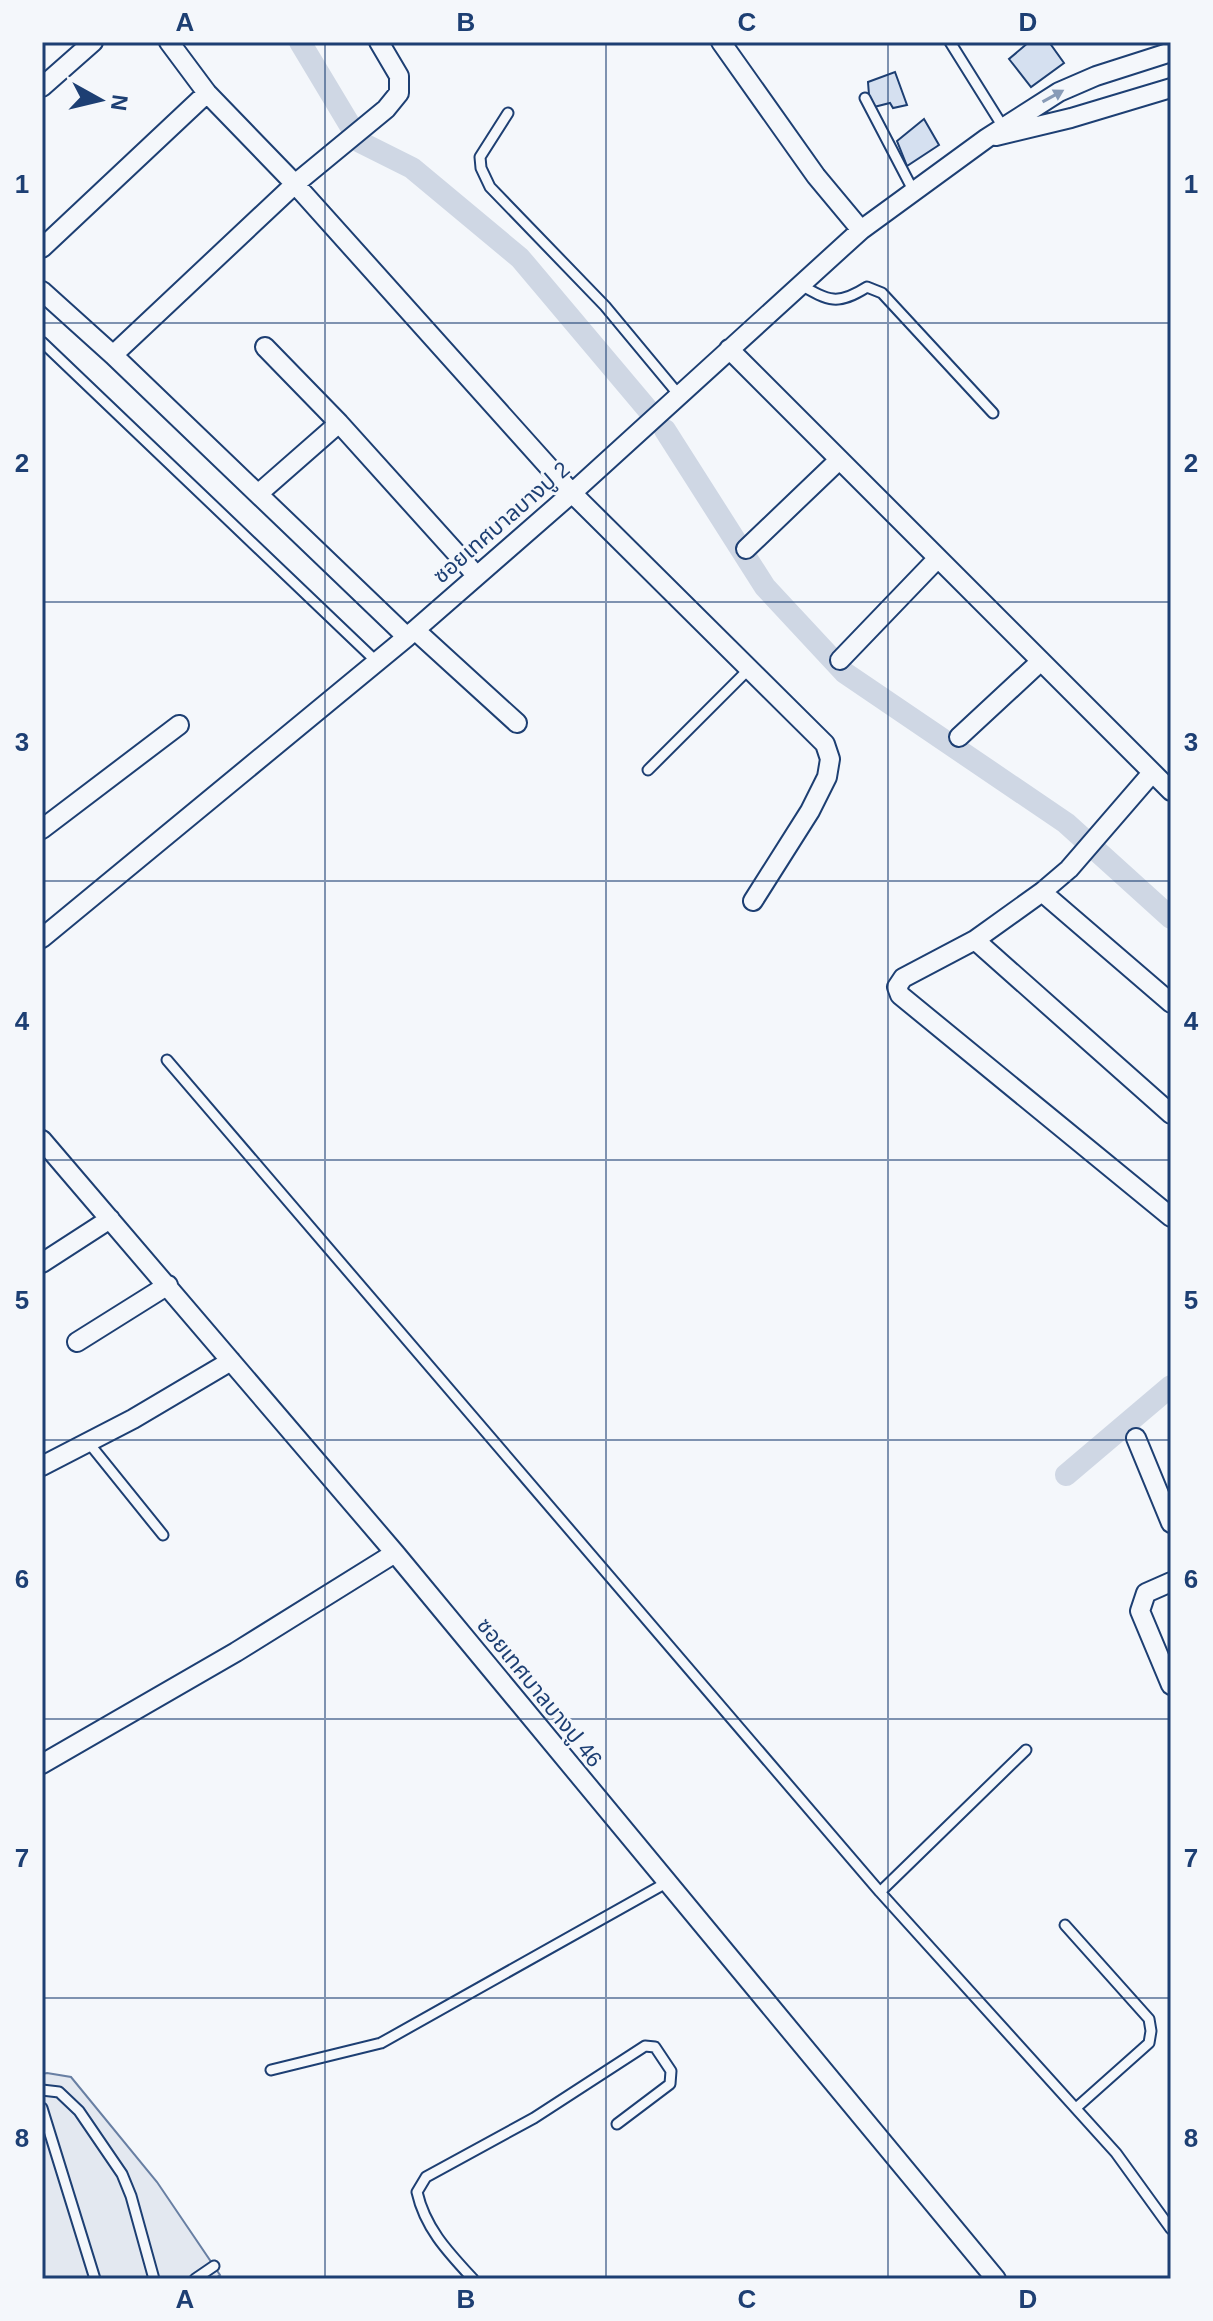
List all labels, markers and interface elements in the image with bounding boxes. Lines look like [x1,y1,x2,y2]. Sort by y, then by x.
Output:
text: A [176,7,195,37]
text: B [457,7,475,37]
text: C [738,7,757,37]
text: D [1019,7,1037,37]
north arrow [60,60,140,140]
one-way arrow [1042,89,1064,103]
text: N [106,93,133,112]
text: 1 [15,169,29,199]
text: 1 [1184,169,1198,199]
text: 2 [15,448,29,478]
text: 2 [1184,448,1198,478]
street label: ซอยเทศบาลบางปู 2 [428,456,575,589]
text: 3 [15,727,29,757]
text: 3 [1184,727,1198,757]
text: 4 [15,1006,30,1036]
text: 4 [1184,1006,1199,1036]
text: 5 [15,1285,29,1315]
text: 5 [1184,1285,1198,1315]
text: 6 [15,1564,29,1594]
text: 6 [1184,1564,1198,1594]
street label: ซอยเทศบาลบางปู 46 [471,1613,607,1772]
text: 7 [15,1843,29,1873]
text: 7 [1184,1843,1198,1873]
text: 8 [15,2123,29,2153]
text: 8 [1184,2123,1198,2153]
text: A [176,2284,195,2314]
text: B [457,2284,475,2314]
text: C [738,2284,757,2314]
text: D [1019,2284,1037,2314]

